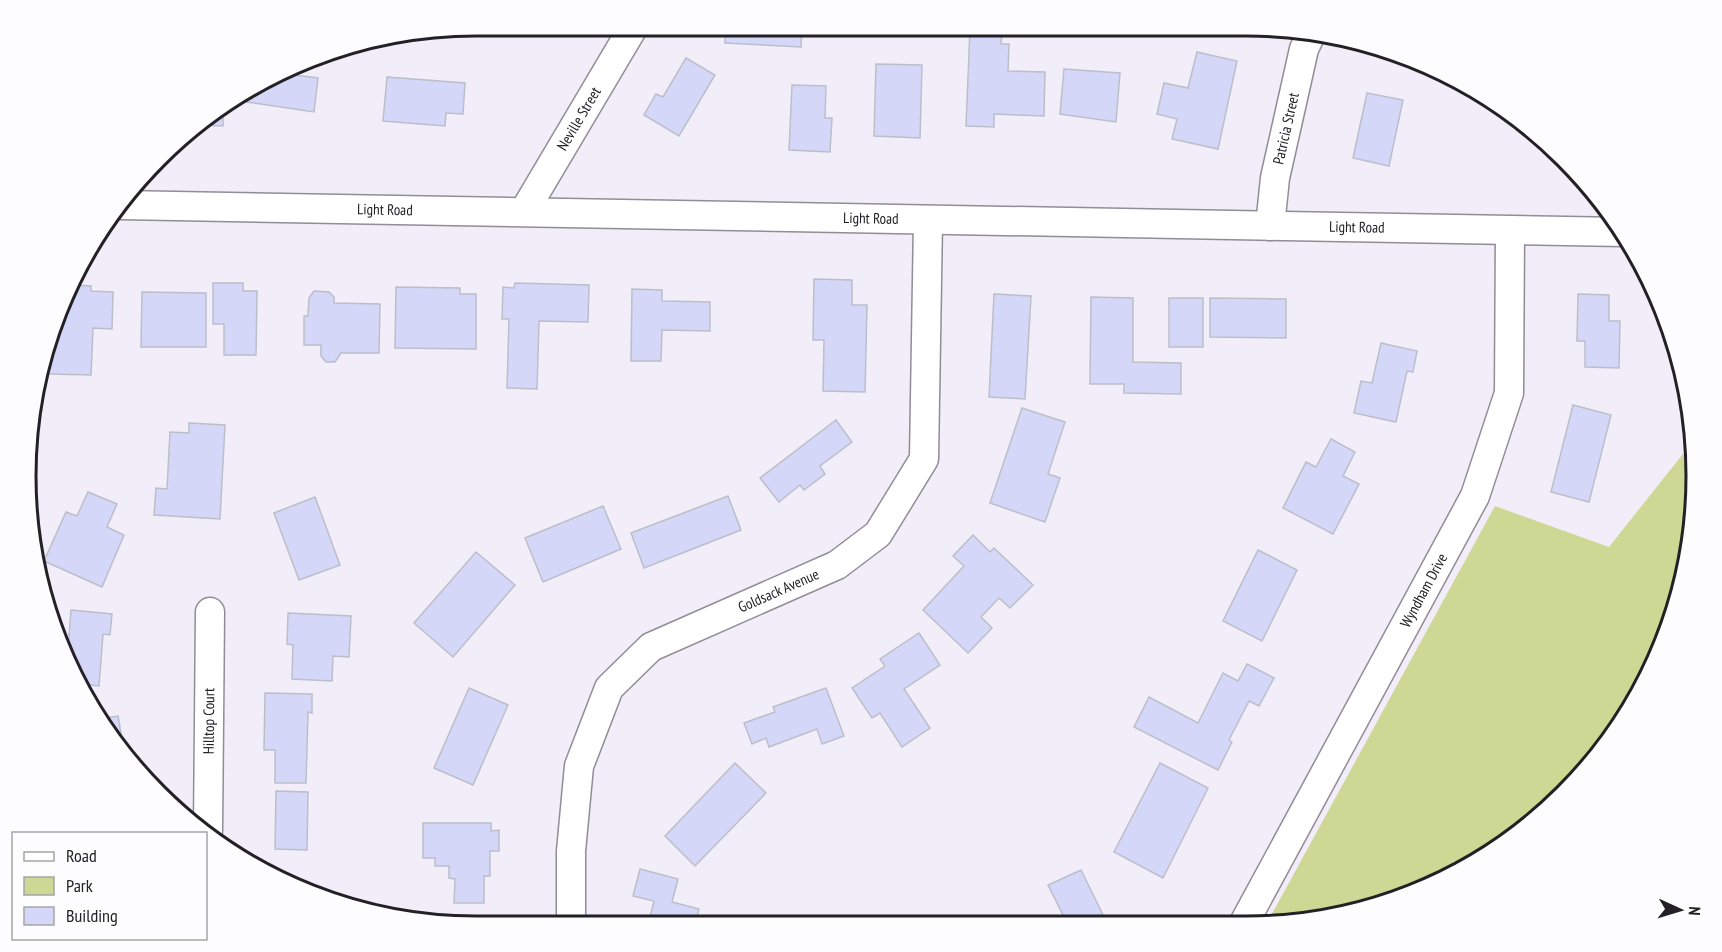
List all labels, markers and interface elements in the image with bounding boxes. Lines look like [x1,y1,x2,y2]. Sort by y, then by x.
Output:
street label: Neville Street [552,83,605,154]
street label: Patricia Street [1268,91,1303,166]
street label: Light Road [357,199,413,219]
street label: Light Road [843,208,899,228]
street label: Light Road [1329,217,1385,237]
street label: Wyndham Drive [1396,550,1451,631]
street label: Goldsack Avenue [735,564,822,616]
street label: Hilltop Court [199,688,218,754]
legend [12,832,207,940]
text: Road [66,844,97,867]
text: Park [66,874,93,897]
north arrow [1650,880,1710,940]
text: Building [66,904,118,927]
text: N [1685,906,1705,916]

